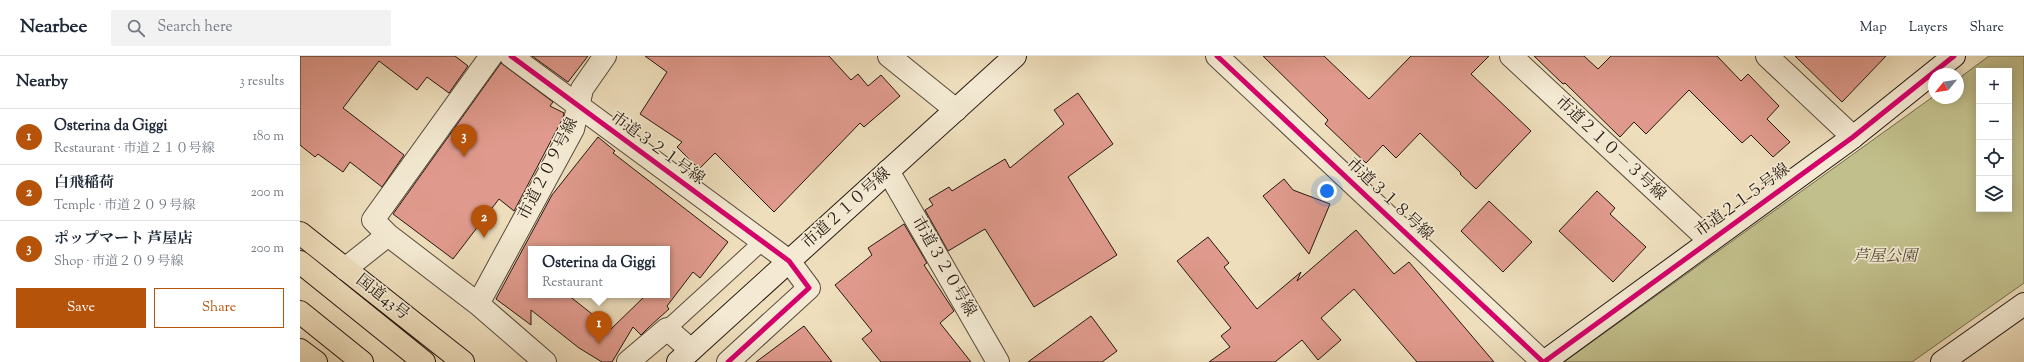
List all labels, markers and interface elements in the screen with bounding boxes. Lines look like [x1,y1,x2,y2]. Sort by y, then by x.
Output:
search box [111,10,391,46]
text: Nearbee [20,14,87,41]
icon: search [125,17,147,39]
text: Search here [157,17,233,38]
text: Map [1860,18,1887,38]
text: Layers [1909,18,1947,38]
text: Share [1969,18,2004,38]
north arrow [1928,68,1964,104]
map controls [1976,68,2012,212]
button: + [1976,68,2012,104]
text: Nearby [16,70,68,94]
text: 3 results [239,73,284,91]
street label: 市道２１０－３号線 [1549,91,1671,207]
button: − [1976,104,2012,140]
street label: 市道３２１号線 [605,107,709,191]
street label: 市道２０９号線 [513,114,585,224]
text: Osterina da Giggi [54,116,168,137]
pin: 3 [451,124,477,157]
text: 1 [27,128,31,146]
text: 180 m [253,128,284,146]
text: Restaurant · 市道２１０号線 [54,140,215,158]
button: locate [1976,140,2012,176]
street label: 市道３１８号線 [1340,153,1438,247]
street label: 市道２１５号線 [1691,159,1795,243]
street label: 市道２１０号線 [798,163,896,255]
text: 白飛稲荷 [54,173,114,194]
button: layers [1976,176,2012,212]
your location [1317,181,1337,201]
text: 2 [26,184,32,202]
text: 200 m [251,184,284,202]
text: Temple · 市道２０９号線 [54,197,195,215]
pin: 2 [471,205,497,238]
street label: 市道３２０号線 [905,213,981,321]
text: ポップマート 芦屋店 [54,229,192,250]
text: 3 [26,240,32,258]
text: 200 m [251,240,284,258]
popup [528,246,670,298]
park label: 芦屋公園 [1853,246,1920,269]
text: Shop · 市道２０９号線 [54,253,183,271]
text: Osterina da Giggi [542,253,656,274]
street label: 国道43号 [350,270,414,326]
text: Restaurant [542,274,603,292]
button: Save [16,288,146,328]
button: Share [154,288,284,328]
pin: 1 [586,311,612,344]

